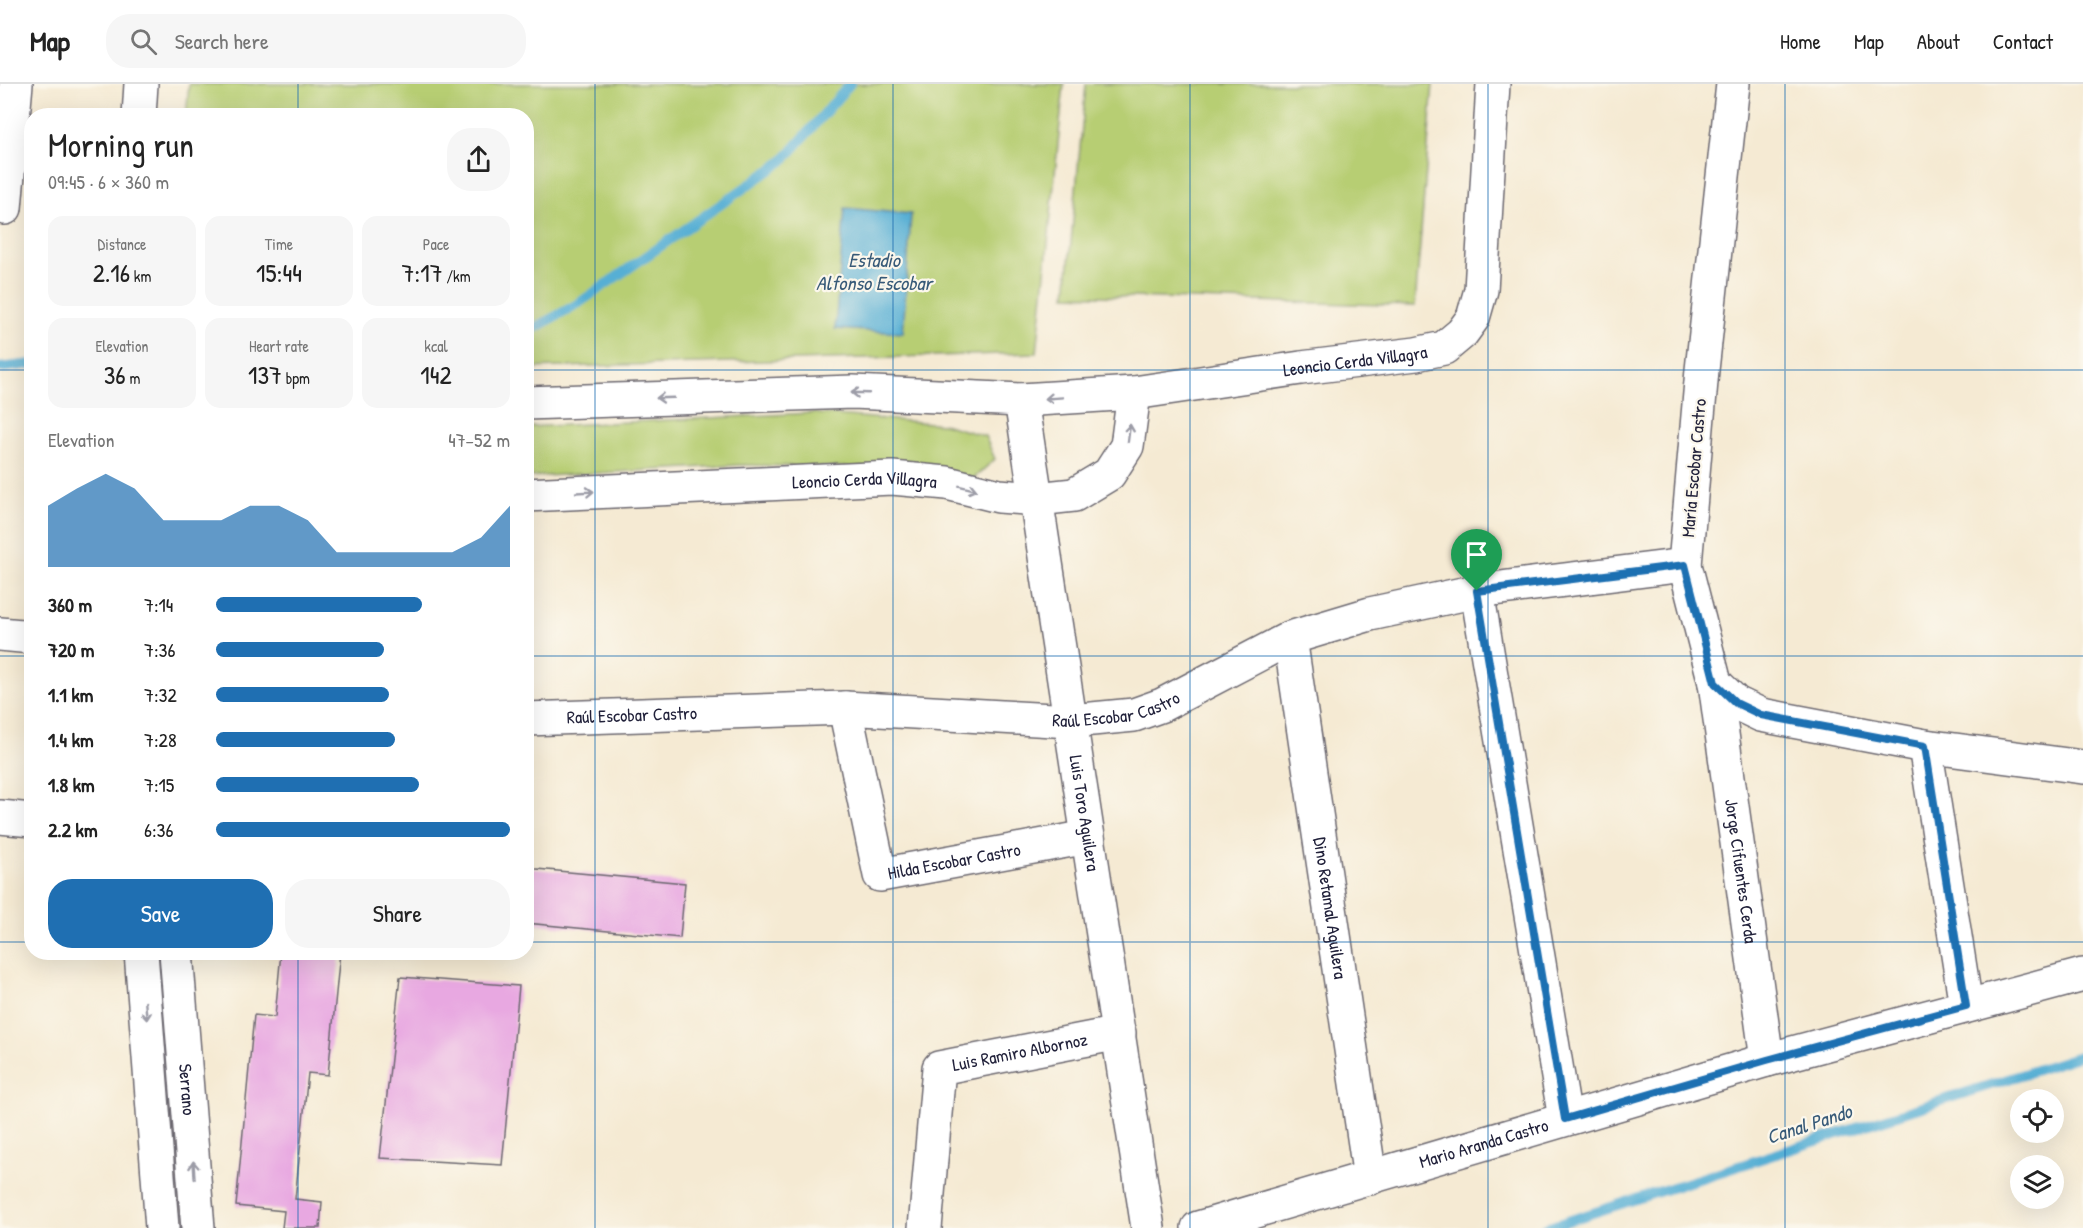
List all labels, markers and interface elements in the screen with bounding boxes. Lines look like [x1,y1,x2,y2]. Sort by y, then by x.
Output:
search box [106,14,526,68]
text: Map [30,22,70,60]
icon: search [127,25,160,58]
text: Search here [175,26,269,56]
text: Home [1780,27,1821,56]
text: Map [1854,27,1884,56]
text: About [1917,27,1960,56]
text: Contact [1993,27,2053,56]
text: Morning run [48,123,194,167]
button: share [447,128,510,191]
text: 09:45 · 6 × 360 m [48,168,169,195]
text: Distance [98,233,146,255]
text: Time [265,233,293,255]
text: Pace [423,233,449,255]
water label: Estadio Alfonso Escobar [816,246,934,296]
text: 2.16 [93,255,130,290]
text: 15:44 [256,255,302,290]
text: 7:17 [401,255,443,290]
text: km [130,265,151,287]
text: /km [443,265,471,287]
text: Elevation [95,335,149,357]
text: Heart rate [249,335,309,357]
text: kcal [424,335,448,357]
street label: Leoncio Cerda Villagra [1281,339,1429,383]
text: 36 [104,357,126,392]
text: 137 [248,357,282,392]
text: 142 [420,357,452,392]
text: m [126,367,140,389]
text: bpm [282,367,310,389]
one-way arrow [850,387,870,398]
one-way arrow [655,393,675,404]
one-way arrow [1045,393,1065,404]
street label: María Escobar Castro [1675,398,1712,538]
one-way arrow [1124,424,1135,444]
text: Elevation [48,426,114,453]
text: 47–52 m [448,426,510,453]
street label: Leoncio Cerda Villagra [792,465,938,495]
one-way arrow [958,483,977,495]
one-way arrow [574,487,594,498]
pin [1451,529,1502,591]
icon: arrive [1460,538,1493,571]
text: 360 m [48,591,92,618]
text: 7:14 [144,591,173,618]
text: 720 m [48,636,94,663]
text: 7:36 [144,636,175,663]
text: 1.1 km [48,681,93,708]
text: 7:32 [144,681,177,708]
street label: Raúl Escobar Castro [1052,685,1184,733]
street label: Raúl Escobar Castro [566,700,698,730]
text: 1.4 km [48,726,94,753]
text: 7:28 [144,726,177,753]
street label: Luis Toro Aguilera [1064,753,1106,873]
text: 1.8 km [48,771,95,798]
text: 7:15 [144,771,174,798]
street label: Jorge Cifuentes Cerda [1719,797,1764,945]
text: 2.2 km [48,816,98,843]
text: 6:36 [144,816,174,843]
street label: Dino Retamal Aguilera [1308,835,1353,981]
street label: Hilda Escobar Castro [886,837,1022,885]
button: Save [48,879,273,948]
button: Share [285,879,510,948]
one-way arrow [141,1000,152,1020]
street label: Luis Ramiro Albornoz [950,1026,1090,1077]
street label: Serrano [173,1063,202,1116]
map controls [2010,1089,2064,1209]
button: locate [2010,1089,2064,1143]
water label: Canal Pando [1763,1096,1857,1150]
street label: Mario Aranda Castro [1416,1112,1551,1174]
button: layers [2010,1155,2064,1209]
one-way arrow [188,1160,199,1180]

